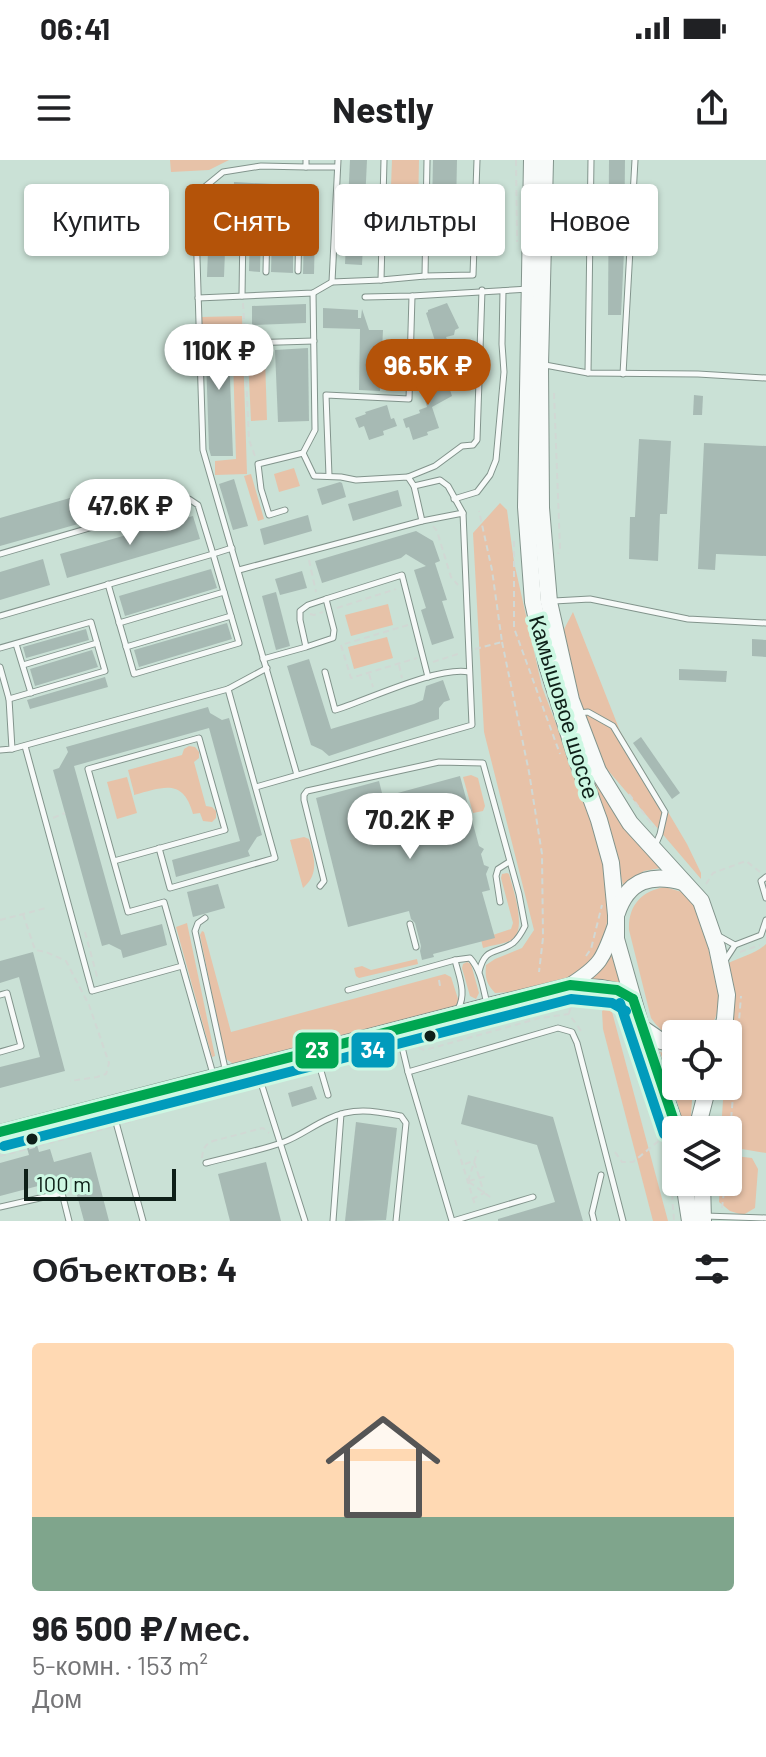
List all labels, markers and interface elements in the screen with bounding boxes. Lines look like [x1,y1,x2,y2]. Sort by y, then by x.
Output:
text: 06:41 [40,10,110,46]
icon: menu [32,86,76,130]
icon: share [690,86,734,130]
text: Nestly [332,87,434,130]
chip: Купить [24,184,169,256]
chip: Снять [185,184,319,256]
chip: Фильтры [335,184,505,256]
chip: Новое [521,184,658,256]
pin: 110K ₽ [154,324,284,392]
text: 110K ₽ [182,334,256,365]
pin: 96.5K ₽ [354,339,502,407]
text: 96.5K ₽ [384,349,472,380]
pin: 47.6K ₽ [56,479,204,547]
text: 47.6K ₽ [87,489,173,520]
street label: Камышовое шоссе [525,612,605,802]
pin: 70.2K ₽ [336,793,484,861]
text: 70.2K ₽ [366,803,455,834]
map controls [662,1020,742,1196]
button: locate [662,1020,742,1100]
unlabelled marker [422,1028,438,1044]
line badge: 23 [294,1031,340,1070]
line badge: 34 [350,1031,396,1069]
text: 23 [305,1036,329,1062]
text: 34 [360,1036,386,1062]
button: layers [662,1116,742,1196]
unlabelled marker [24,1131,40,1147]
scale bar [24,1165,176,1201]
text: 100 m [36,1170,91,1196]
icon: filters [690,1247,734,1291]
text: Объектов: 4 [32,1248,237,1289]
icon: home [311,1395,455,1539]
text: 96 500 ₽/мес. [32,1607,251,1648]
text: 5-комн. · 153 m² [32,1649,208,1680]
text: Дом [32,1682,82,1713]

